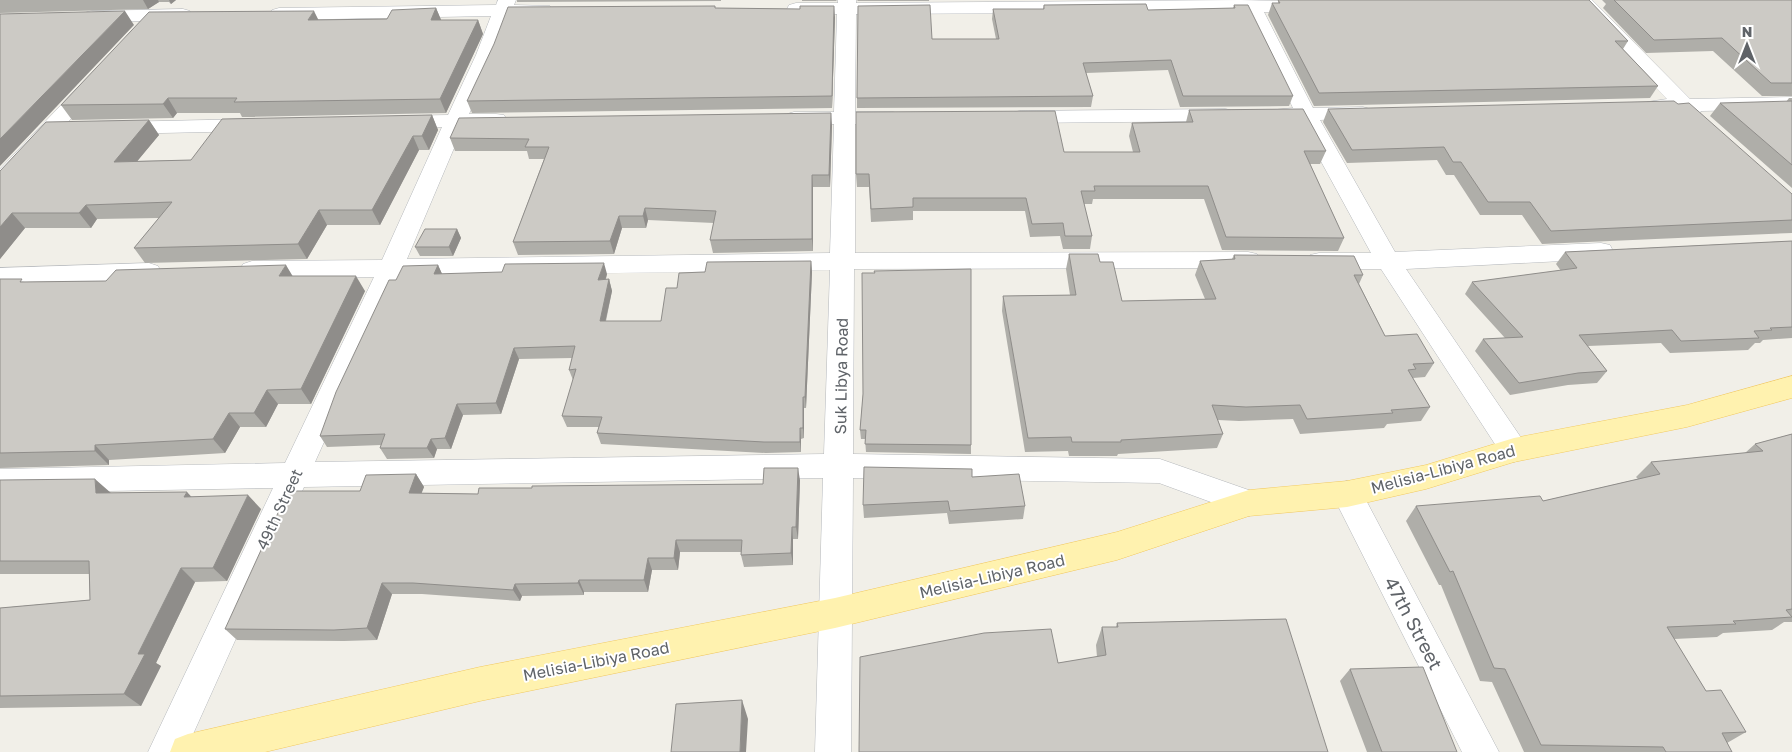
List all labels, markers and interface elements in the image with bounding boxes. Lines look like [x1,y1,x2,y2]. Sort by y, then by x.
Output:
north arrow [1722,20,1772,70]
text: N [1742,23,1752,40]
street label: Suk Libya Road [830,318,852,434]
street label: Melisia-Libiya Road [1369,440,1517,498]
street label: 49th Street [252,465,306,553]
street label: Melisia-Libiya Road [917,550,1067,602]
street label: 47th Street [1380,573,1448,673]
street label: Melisia-Libiya Road [521,637,671,685]

